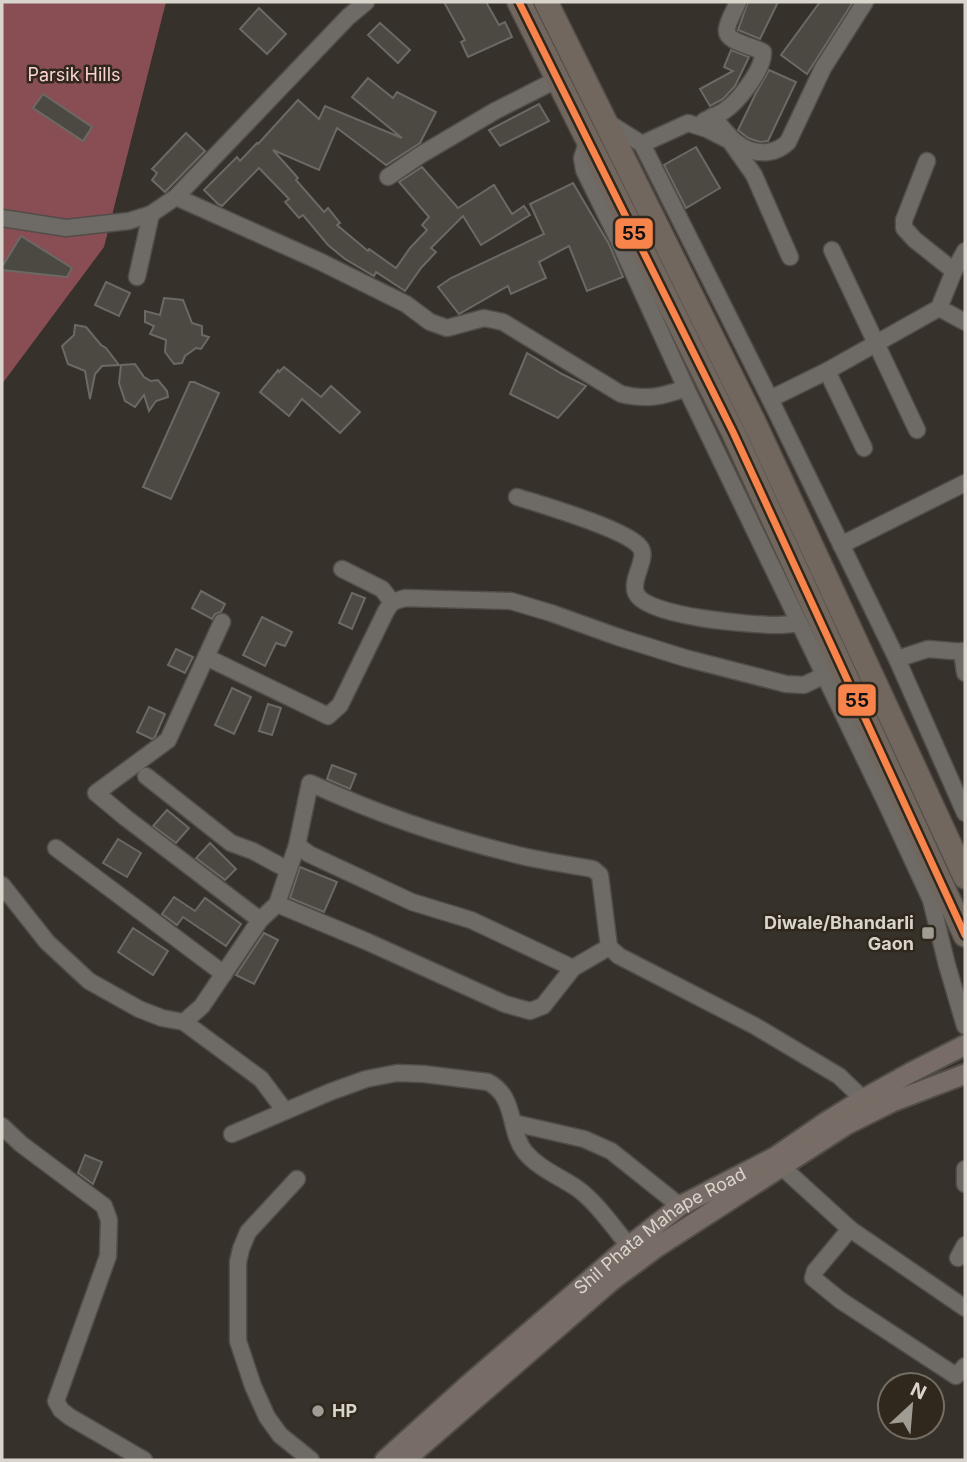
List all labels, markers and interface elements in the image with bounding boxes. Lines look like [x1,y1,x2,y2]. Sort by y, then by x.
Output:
park label: Parsik Hills [27,64,121,85]
line badge: 55 [614,217,654,250]
text: 55 [622,222,646,245]
line badge: 55 [837,683,877,717]
text: 55 [845,689,869,712]
place label: Diwale/Bhandarli Gaon [764,912,914,954]
marker: Diwale/Bhandarli Gaon [920,925,936,941]
street label: Shil Phata Mahape Road [570,1163,749,1299]
north arrow [876,1371,946,1441]
text: N [907,1378,930,1405]
place label: HP [332,1400,357,1421]
marker: HP [310,1403,326,1419]

